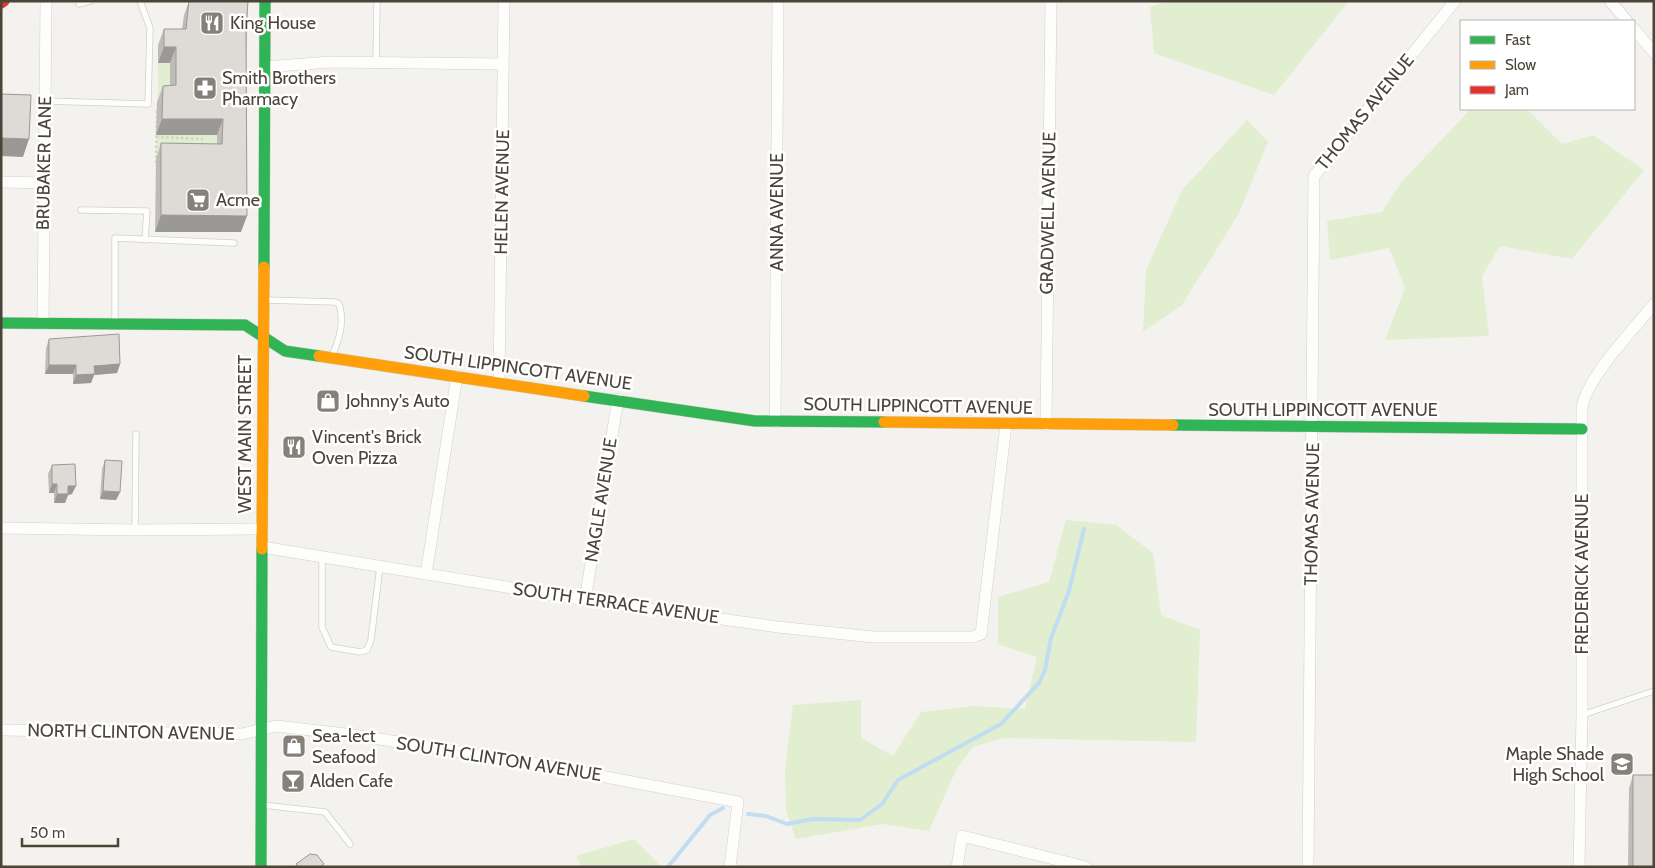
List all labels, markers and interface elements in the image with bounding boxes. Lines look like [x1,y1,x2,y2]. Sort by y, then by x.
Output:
restaurant icon: King House [199,10,225,36]
place label: King House [230,12,316,34]
legend [1460,20,1635,110]
text: Fast [1505,31,1530,49]
street label: THOMAS AVENUE [1311,49,1419,175]
text: Slow [1505,56,1536,74]
place label: Smith Brothers Pharmacy [222,67,336,110]
pharmacy icon: Smith Brothers Pharmacy [192,75,218,101]
text: Jam [1504,81,1529,99]
street label: BRUBAKER LANE [32,96,56,230]
street label: HELEN AVENUE [490,129,514,255]
street label: GRADWELL AVENUE [1036,131,1060,295]
street label: ANNA AVENUE [766,153,788,271]
supermarket icon: Acme [185,187,211,213]
place label: Acme [216,189,260,211]
street label: SOUTH LIPPINCOTT AVENUE [403,341,633,395]
street label: WEST MAIN STREET [234,354,256,513]
shop icon: Johnny's Auto [315,388,341,414]
place label: Johnny's Auto [345,390,450,412]
street label: SOUTH LIPPINCOTT AVENUE [803,393,1033,419]
street label: SOUTH LIPPINCOTT AVENUE [1208,399,1438,421]
place label: Vincent's Brick Oven Pizza [312,426,423,469]
restaurant icon: Vincent's Brick Oven Pizza [281,434,307,460]
street label: NAGLE AVENUE [580,436,622,564]
street label: THOMAS AVENUE [1300,442,1324,586]
street label: FREDERICK AVENUE [1571,494,1593,654]
street label: SOUTH TERRACE AVENUE [512,578,720,628]
street label: NORTH CLINTON AVENUE [27,719,235,745]
place label: Sea-lect Seafood [312,725,376,768]
street label: SOUTH CLINTON AVENUE [395,732,603,786]
shop icon: Sea-lect Seafood [281,733,307,759]
place label: Maple Shade High School [1505,743,1605,786]
school or university icon: Maple Shade High School [1609,751,1635,777]
bar icon: Alden Cafe [280,768,306,794]
place label: Alden Cafe [310,770,393,792]
scale bar [22,816,119,848]
text: 50 m [30,824,65,842]

